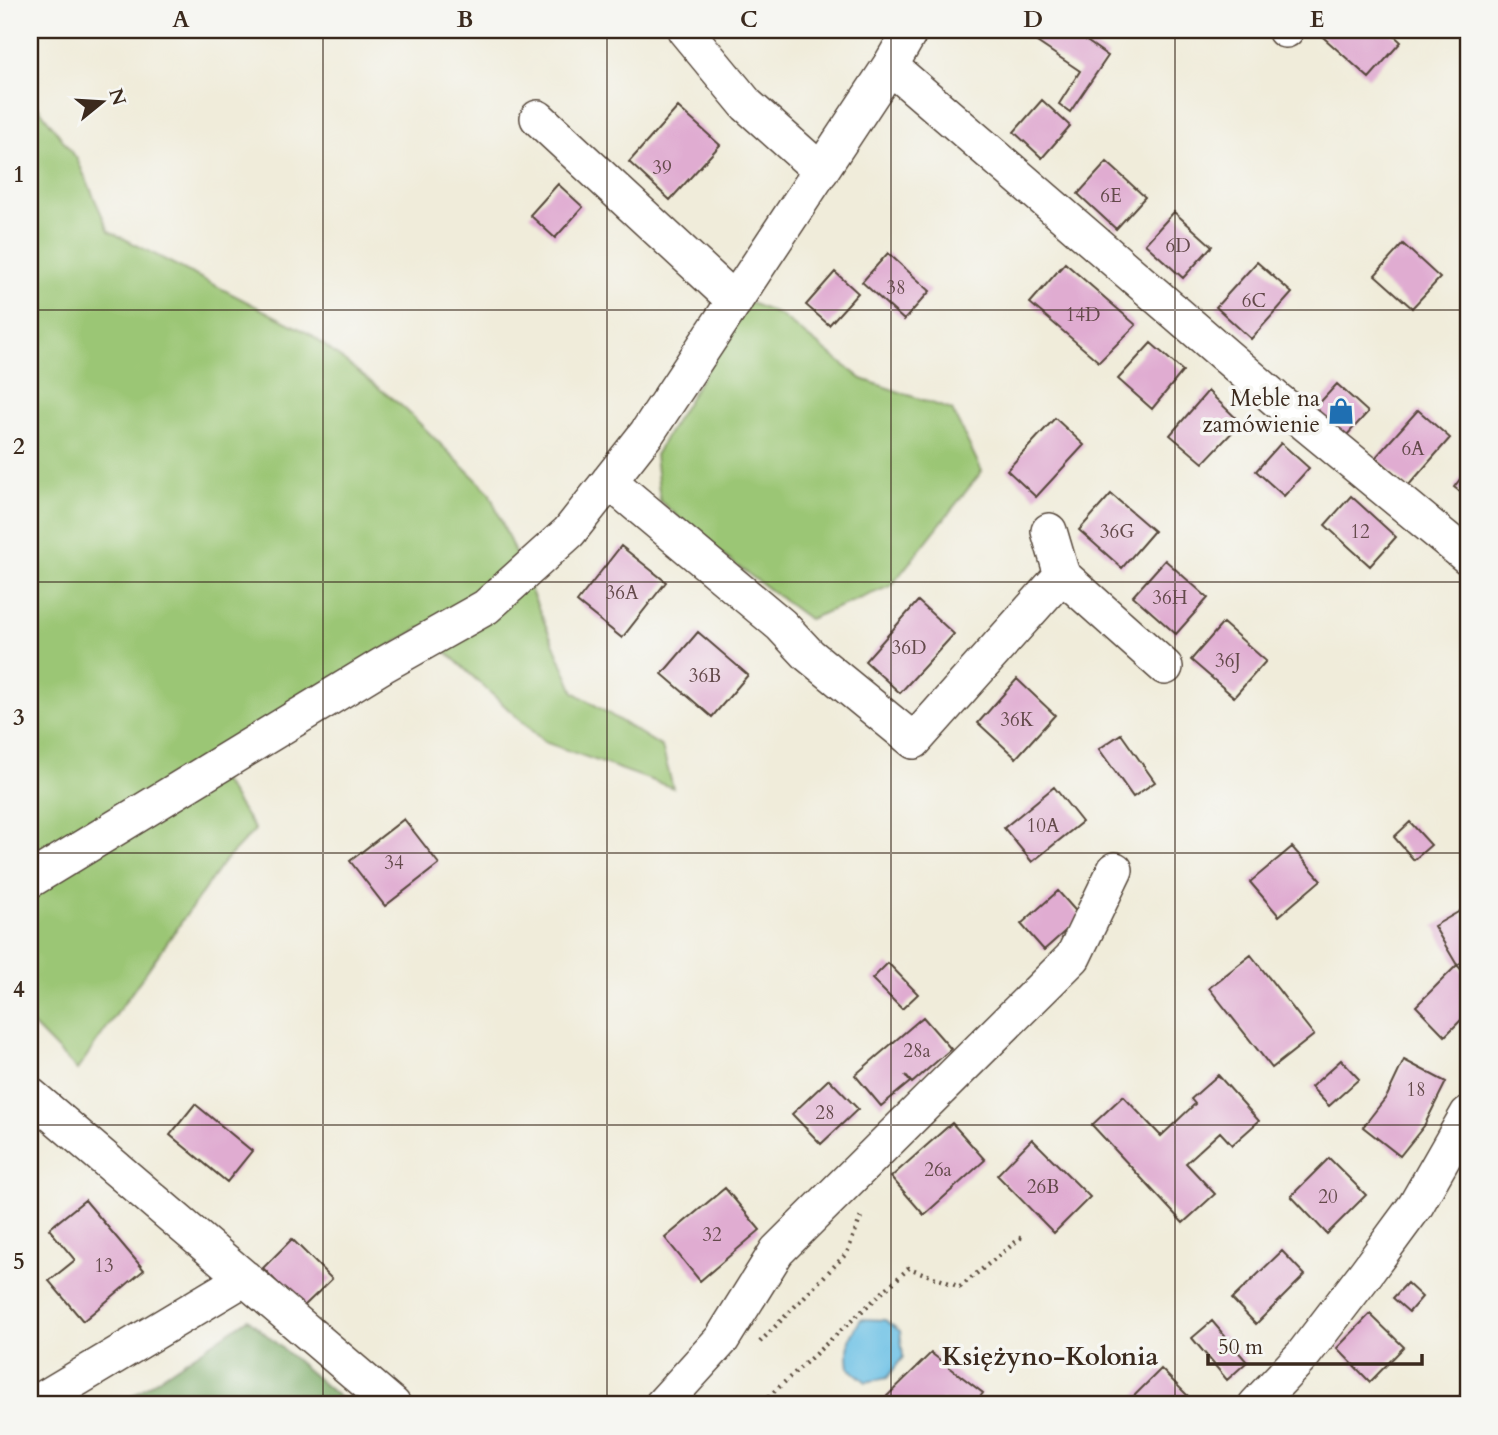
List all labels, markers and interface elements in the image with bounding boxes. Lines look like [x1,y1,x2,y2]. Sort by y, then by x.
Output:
text: A [172,4,190,35]
text: B [457,4,473,35]
text: C [740,4,758,35]
text: D [1023,4,1043,35]
text: E [1310,4,1324,35]
north arrow [66,66,136,136]
text: N [102,85,132,109]
house number: 39 [652,155,672,181]
text: 1 [13,159,25,190]
house number: 6E [1100,183,1122,209]
house number: 6D [1165,233,1191,259]
house number: 38 [886,275,906,301]
house number: 6C [1242,288,1266,314]
house number: 14D [1066,302,1100,328]
place label: Meble na zamówienie [1203,383,1320,440]
shop icon: Meble na zamówienie [1326,396,1356,426]
text: 2 [13,431,25,462]
house number: 6A [1401,436,1425,462]
house number: 36G [1100,519,1134,545]
house number: 12 [1350,519,1370,545]
house number: 36A [606,580,639,606]
house number: 36H [1152,585,1188,611]
house number: 36D [892,635,926,661]
house number: 36J [1215,648,1241,674]
house number: 36B [689,663,721,689]
text: 3 [13,702,25,733]
house number: 36K [1000,707,1035,733]
house number: 10A [1027,813,1060,839]
house number: 34 [384,850,404,876]
text: 4 [13,974,25,1005]
house number: 28a [903,1038,931,1064]
house number: 18 [1406,1077,1426,1103]
house number: 28 [815,1100,835,1126]
house number: 26a [924,1157,952,1183]
house number: 26B [1027,1174,1059,1200]
house number: 20 [1318,1184,1338,1210]
house number: 32 [702,1222,722,1248]
text: 5 [13,1246,25,1277]
house number: 13 [94,1253,114,1279]
scale bar [1208,1323,1421,1367]
text: 50 m [1218,1333,1263,1362]
district label: Księżyno-Kolonia [942,1339,1158,1374]

